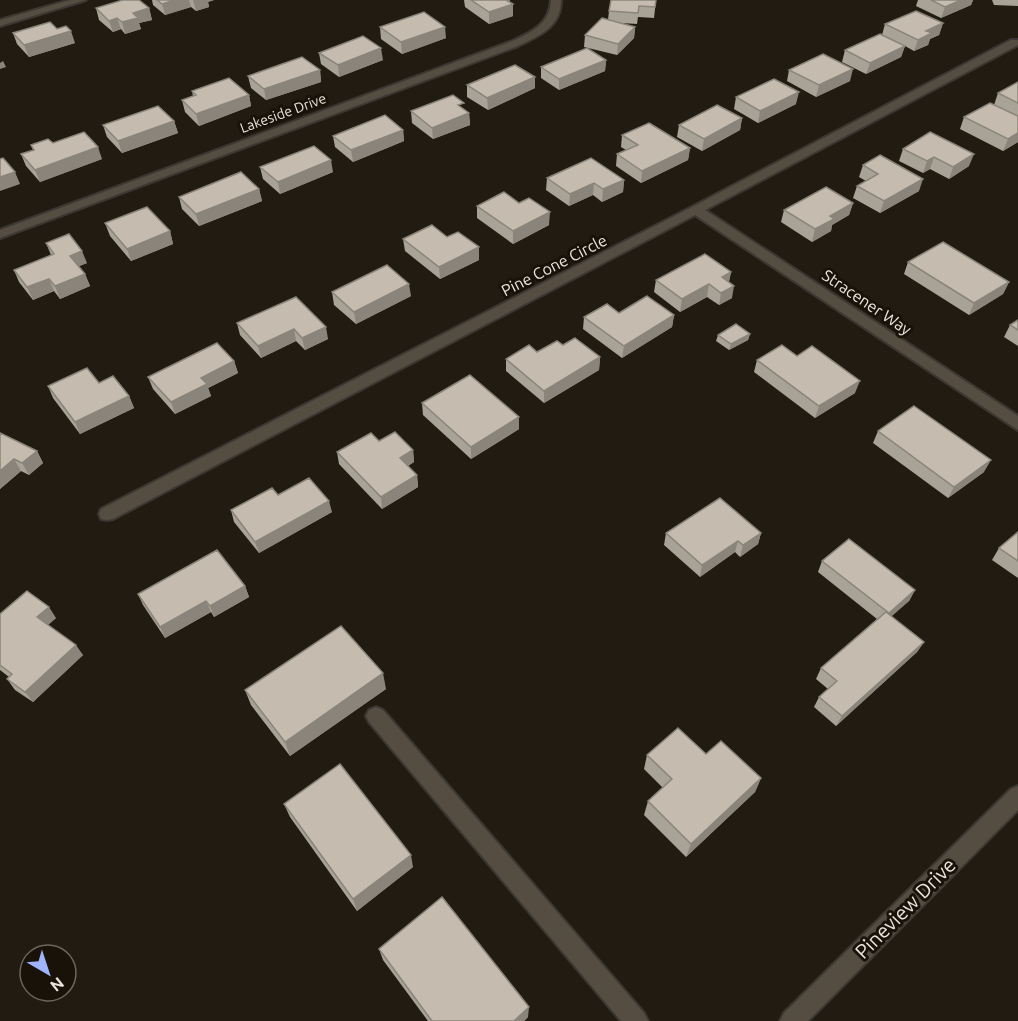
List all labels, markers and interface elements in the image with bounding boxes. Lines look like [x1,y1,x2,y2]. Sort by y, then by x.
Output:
street label: Lakeside Drive [238,90,328,136]
street label: Pine Cone Circle [498,231,610,299]
street label: Stracener Way [819,266,915,338]
street label: Pineview Drive [850,853,960,963]
north arrow [18,943,78,1003]
text: N [47,974,68,995]

